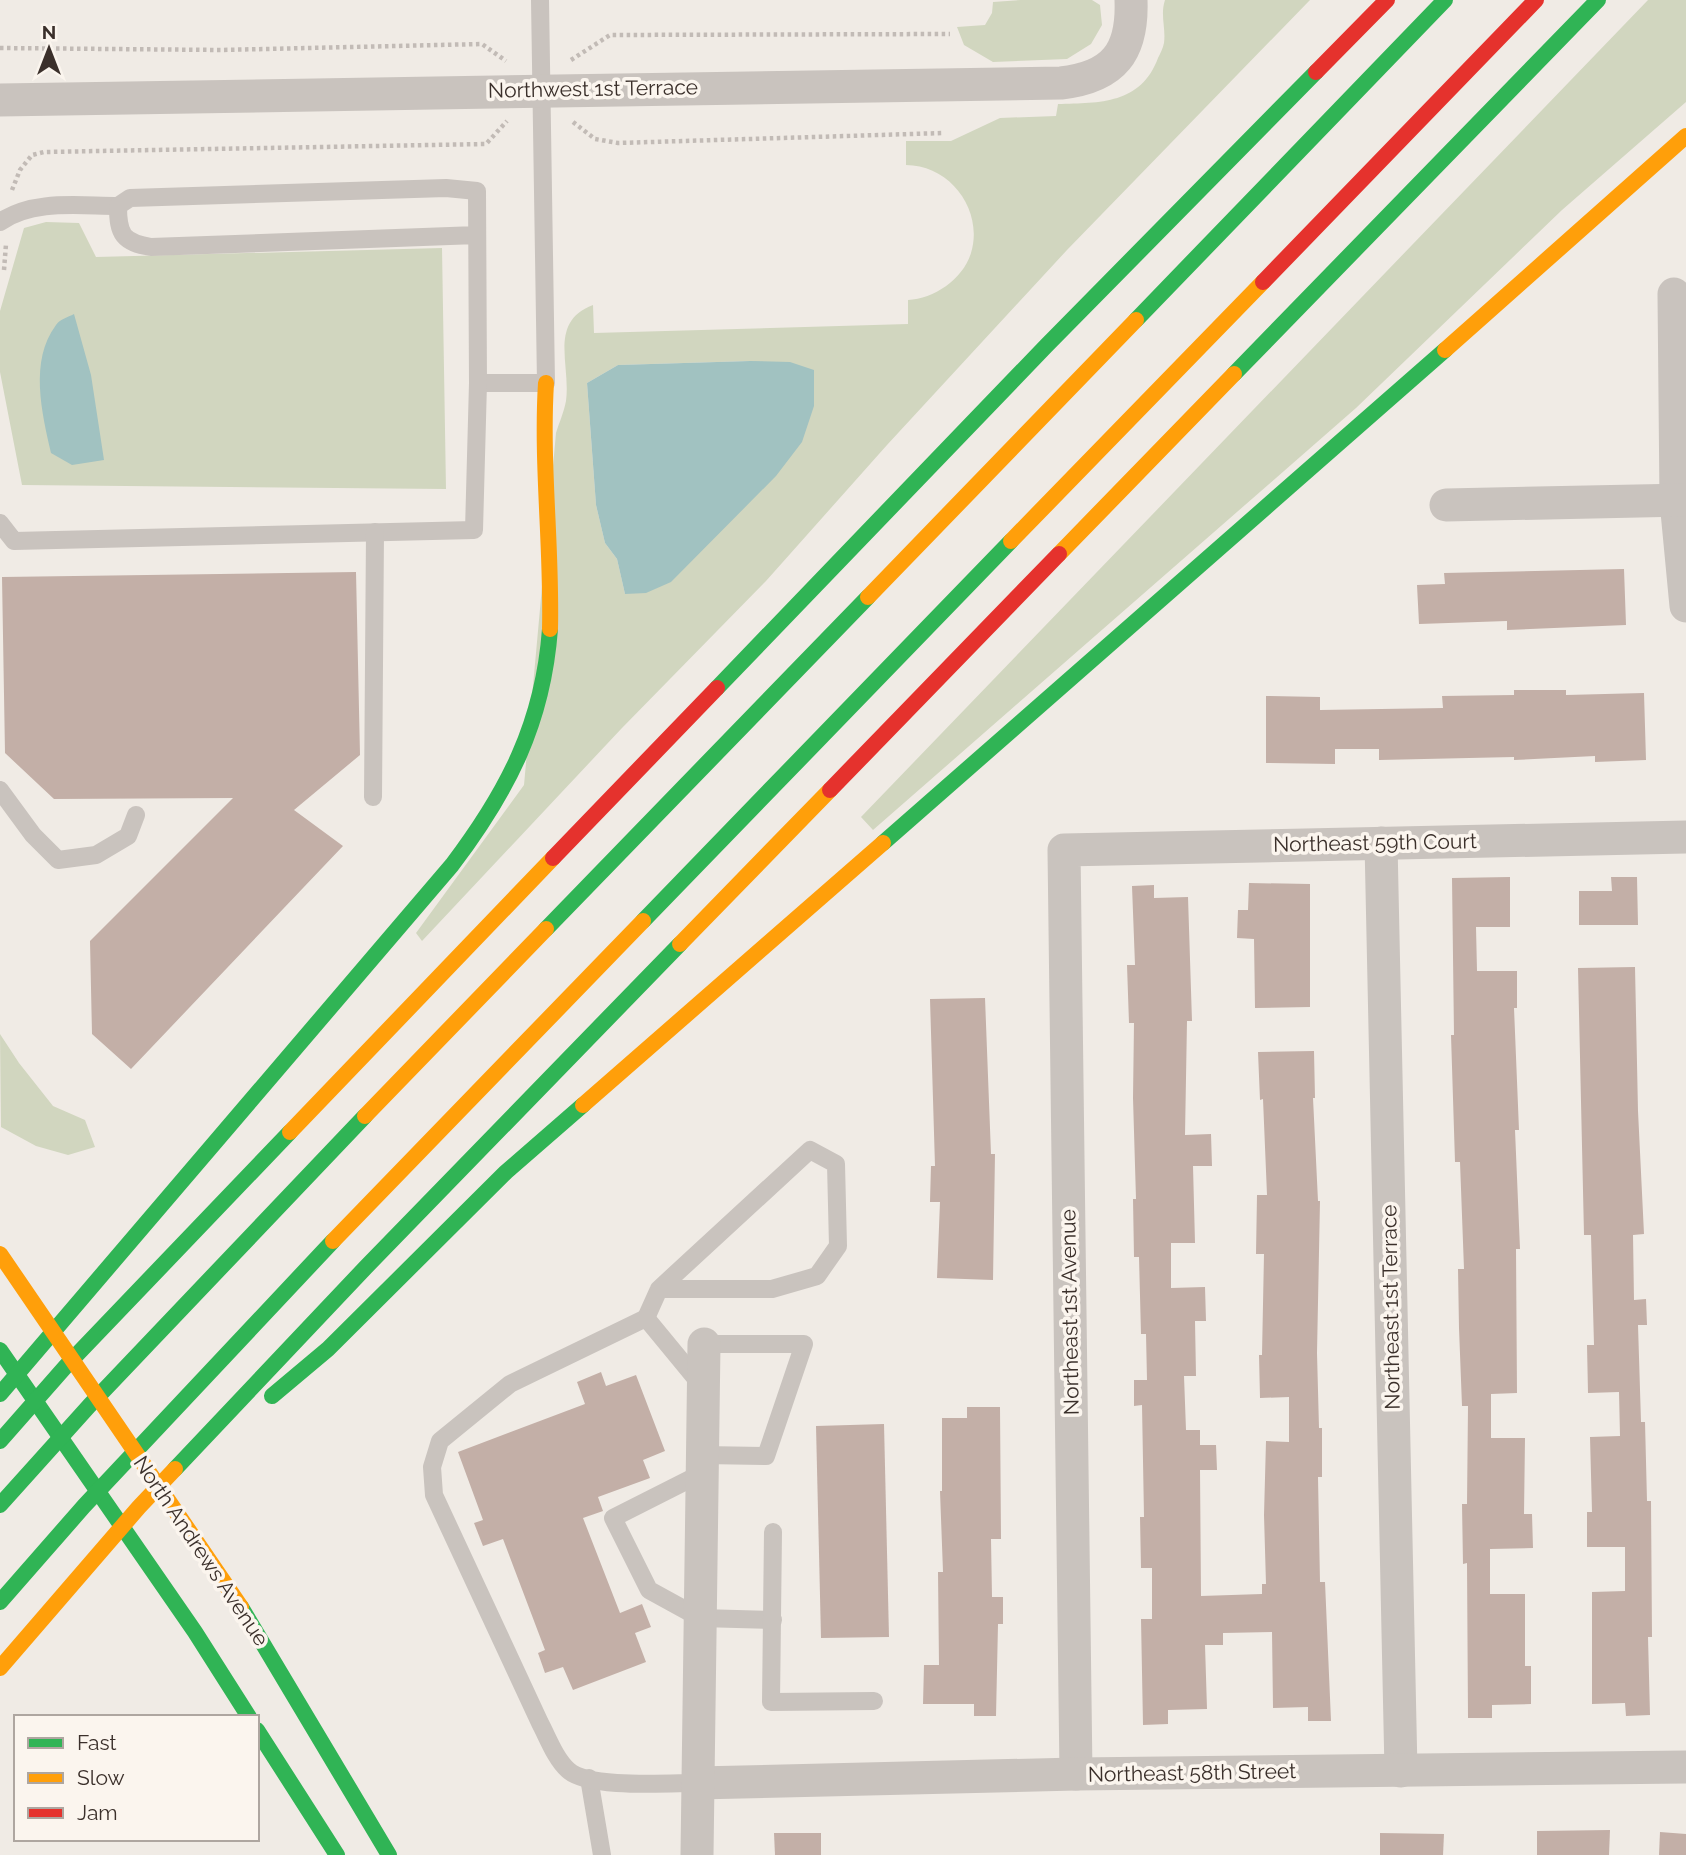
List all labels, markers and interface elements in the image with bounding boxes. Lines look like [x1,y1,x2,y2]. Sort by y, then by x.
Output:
north arrow [14,14,84,84]
text: N [42,21,56,43]
street label: Northwest 1st Terrace [488,74,698,103]
street label: Northeast 59th Court [1273,828,1477,857]
street label: Northeast 1st Terrace [1376,1204,1405,1410]
street label: Northeast 1st Avenue [1055,1209,1084,1415]
street label: North Andrews Avenue [128,1451,274,1650]
legend [14,1715,259,1841]
text: Fast [77,1730,117,1755]
street label: Northeast 58th Street [1088,1758,1296,1787]
text: Slow [77,1765,125,1790]
text: Jam [77,1800,118,1825]

